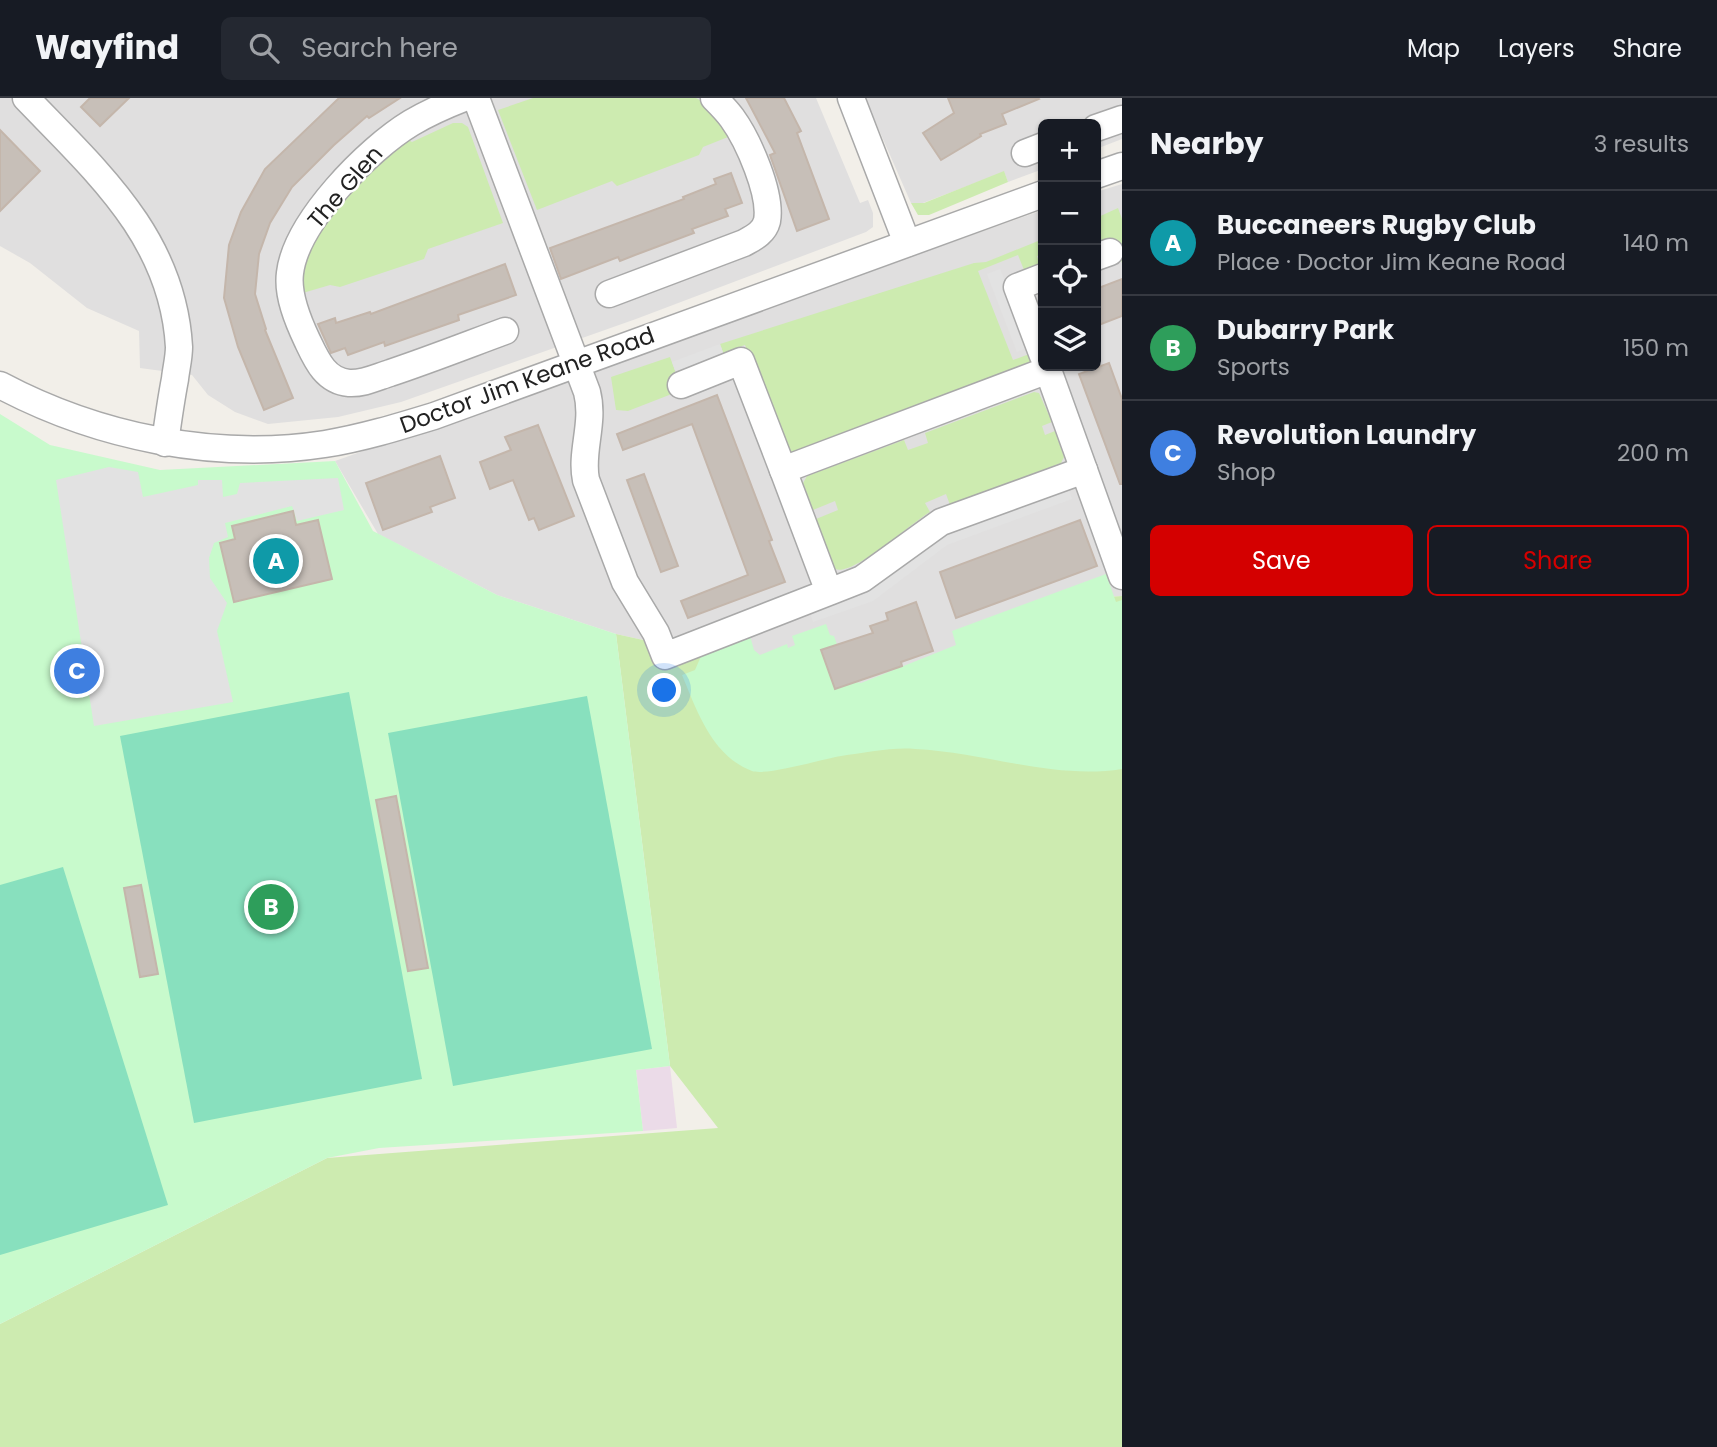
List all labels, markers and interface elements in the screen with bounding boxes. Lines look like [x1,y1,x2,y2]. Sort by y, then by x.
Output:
search box [221,17,711,80]
text: Wayfind [35,24,179,71]
icon: search [245,29,283,67]
text: Search here [301,30,458,66]
text: Map [1407,32,1460,65]
text: Layers [1498,32,1574,65]
text: Share [1612,32,1682,65]
map controls [1038,119,1101,371]
button: + [1038,119,1101,182]
text: Nearby [1150,122,1264,165]
text: 3 results [1594,128,1689,160]
street label: The Glen [300,139,390,235]
button: − [1038,182,1101,245]
text: Buccaneers Rugby Club [1217,207,1536,243]
text: A [1165,227,1181,259]
text: 140 m [1623,227,1689,259]
button: locate [1038,245,1101,308]
text: Place · Doctor Jim Keane Road [1217,246,1566,278]
button: layers [1038,308,1101,371]
text: Dubarry Park [1217,312,1394,348]
street label: Doctor Jim Keane Road [395,319,659,441]
text: B [1165,332,1181,364]
text: 150 m [1623,332,1689,364]
text: Sports [1217,351,1290,383]
text: Revolution Laundry [1217,417,1476,453]
text: C [1164,437,1182,469]
text: 200 m [1617,437,1689,469]
text: Shop [1217,456,1276,488]
button: Save [1150,525,1413,596]
button: Share [1427,525,1689,596]
pin: A [253,535,299,587]
pin: C [54,645,100,697]
your location [647,673,681,707]
pin: B [248,881,294,933]

